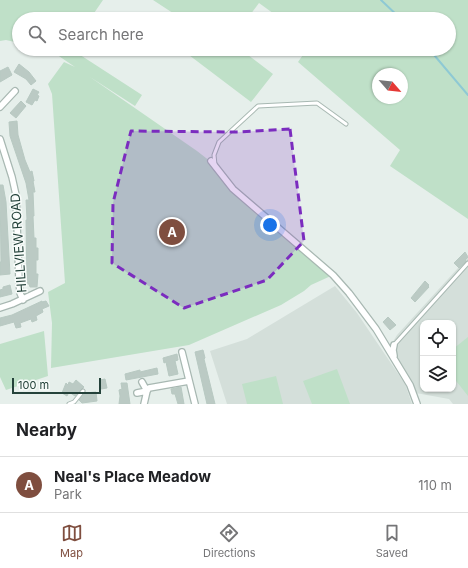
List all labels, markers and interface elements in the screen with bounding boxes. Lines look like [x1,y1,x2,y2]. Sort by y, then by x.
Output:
search box [12,12,456,56]
icon: search [26,23,48,45]
text: Search here [58,25,144,44]
north arrow [372,68,408,104]
street label: HILLVIEW ROAD [7,193,29,293]
your location [260,215,280,235]
pin: A [159,217,185,247]
map controls [420,320,456,392]
button: locate [420,320,456,356]
button: layers [420,356,456,392]
scale bar [12,376,101,395]
text: 100 m [18,378,49,392]
text: Nearby [16,420,77,440]
text: Neal's Place Meadow [54,467,211,486]
text: A [24,477,34,493]
text: 110 m [418,477,452,493]
text: Park [54,486,82,502]
tab: Map [60,522,83,560]
tab: Directions [203,522,256,560]
tab: Saved [376,522,408,560]

